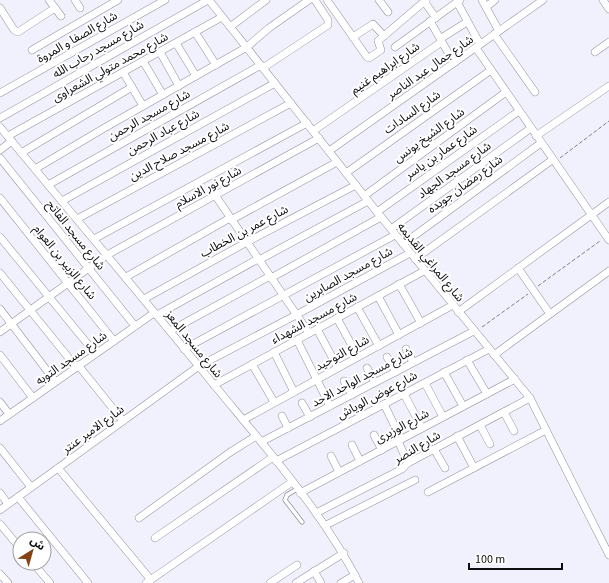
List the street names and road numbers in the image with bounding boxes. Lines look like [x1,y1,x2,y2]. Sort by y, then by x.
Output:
street label: شارع الصفا و المروة [34,7,121,67]
street label: شارع مسجد رحاب الله [49,16,147,83]
street label: شارع محمد متولي الشعراوى [49,28,172,107]
street label: شارع جمال عبد الناصر [383,31,477,104]
street label: شارع ابراهيم غنيم [347,38,423,99]
street label: شارع مسجد الرحمن [105,86,193,145]
street label: شارع السادات [380,87,444,138]
street label: شارع الشيخ يونس [390,104,468,167]
street label: شارع عباد الرحمن [124,105,203,159]
street label: شارع مسجد صلاح الدين [126,118,232,185]
street label: شارع عمار بن ياسر [401,121,481,184]
street label: شارع مسجد الجهاد [414,138,495,203]
street label: شارع رمضان جويده [424,151,506,217]
street label: شارع نور الاسلام [172,162,245,213]
street label: شارع مسجد الفاتح [42,197,109,274]
street label: شارع عمر بن الخطاب [197,201,291,262]
street label: شارع المراغي القديمه [393,219,468,306]
street label: شارع الزبير بن العوام [29,221,100,303]
street label: شارع مسجد الصابرين [301,243,396,306]
street label: شارع مسجد الشهداء [268,289,360,348]
street label: شارع مسجد المعز [160,306,226,382]
street label: شارع مسجد التوبه [32,327,111,389]
street label: شارع التوحيد [312,331,373,375]
street label: شارع مسجد الواحد الاحد [309,344,416,411]
street label: شارع عوض الوياش [334,367,420,424]
street label: شارع الامير عنتر [58,401,128,458]
street label: شارع الوزيرى [372,405,432,448]
street label: شارع النصر [390,427,444,469]

